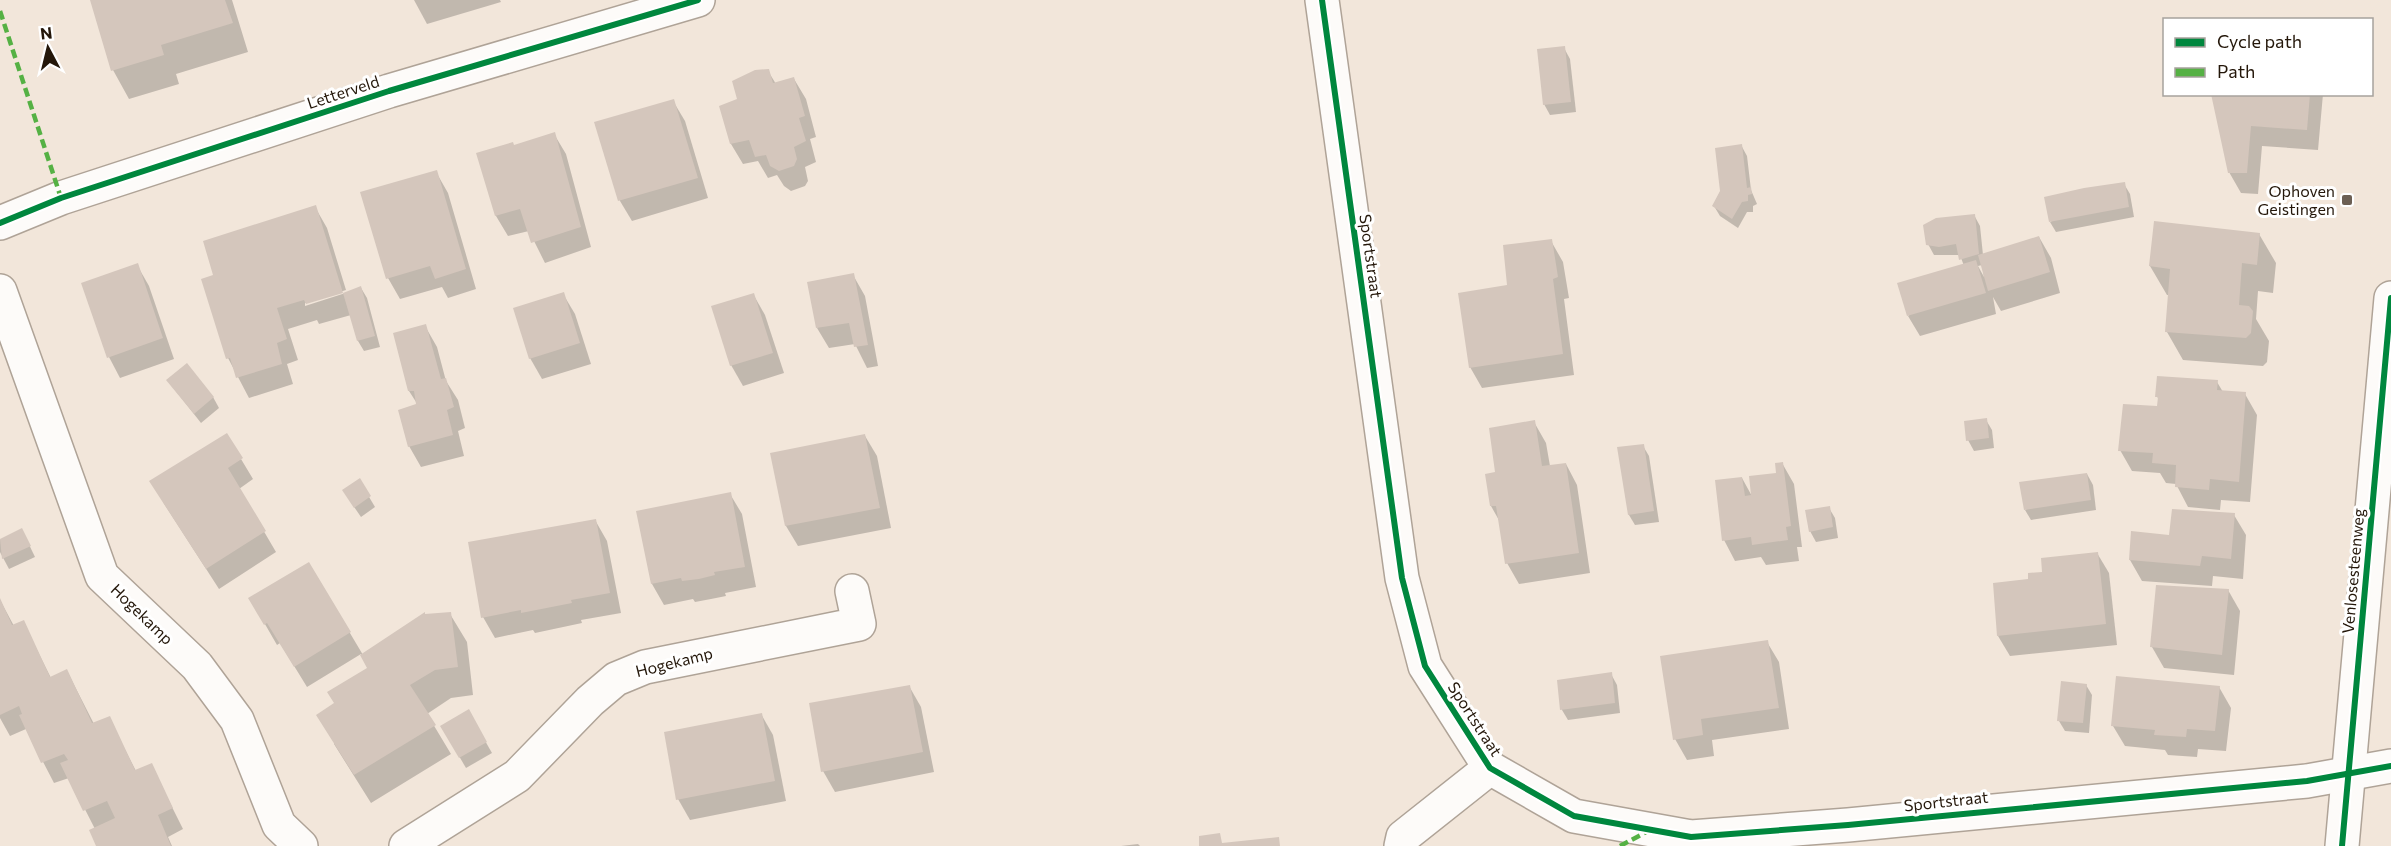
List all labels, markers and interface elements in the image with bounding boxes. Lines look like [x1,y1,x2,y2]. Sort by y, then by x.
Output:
north arrow [18,18,78,78]
legend [2163,18,2373,96]
text: N [39,22,53,43]
text: Cycle path [2217,30,2302,52]
text: Path [2217,60,2255,82]
street label: Letterveld [304,71,381,112]
place label: Ophoven Geistingen [2258,181,2335,218]
marker: Ophoven Geistingen [2340,193,2354,207]
street label: Sportstraat [1356,213,1387,300]
street label: Venlosesteenweg [2338,507,2367,634]
street label: Hogekamp [107,579,177,648]
street label: Hogekamp [633,643,714,680]
street label: Sportstraat [1444,678,1507,760]
street label: Sportstraat [1903,787,1989,814]

